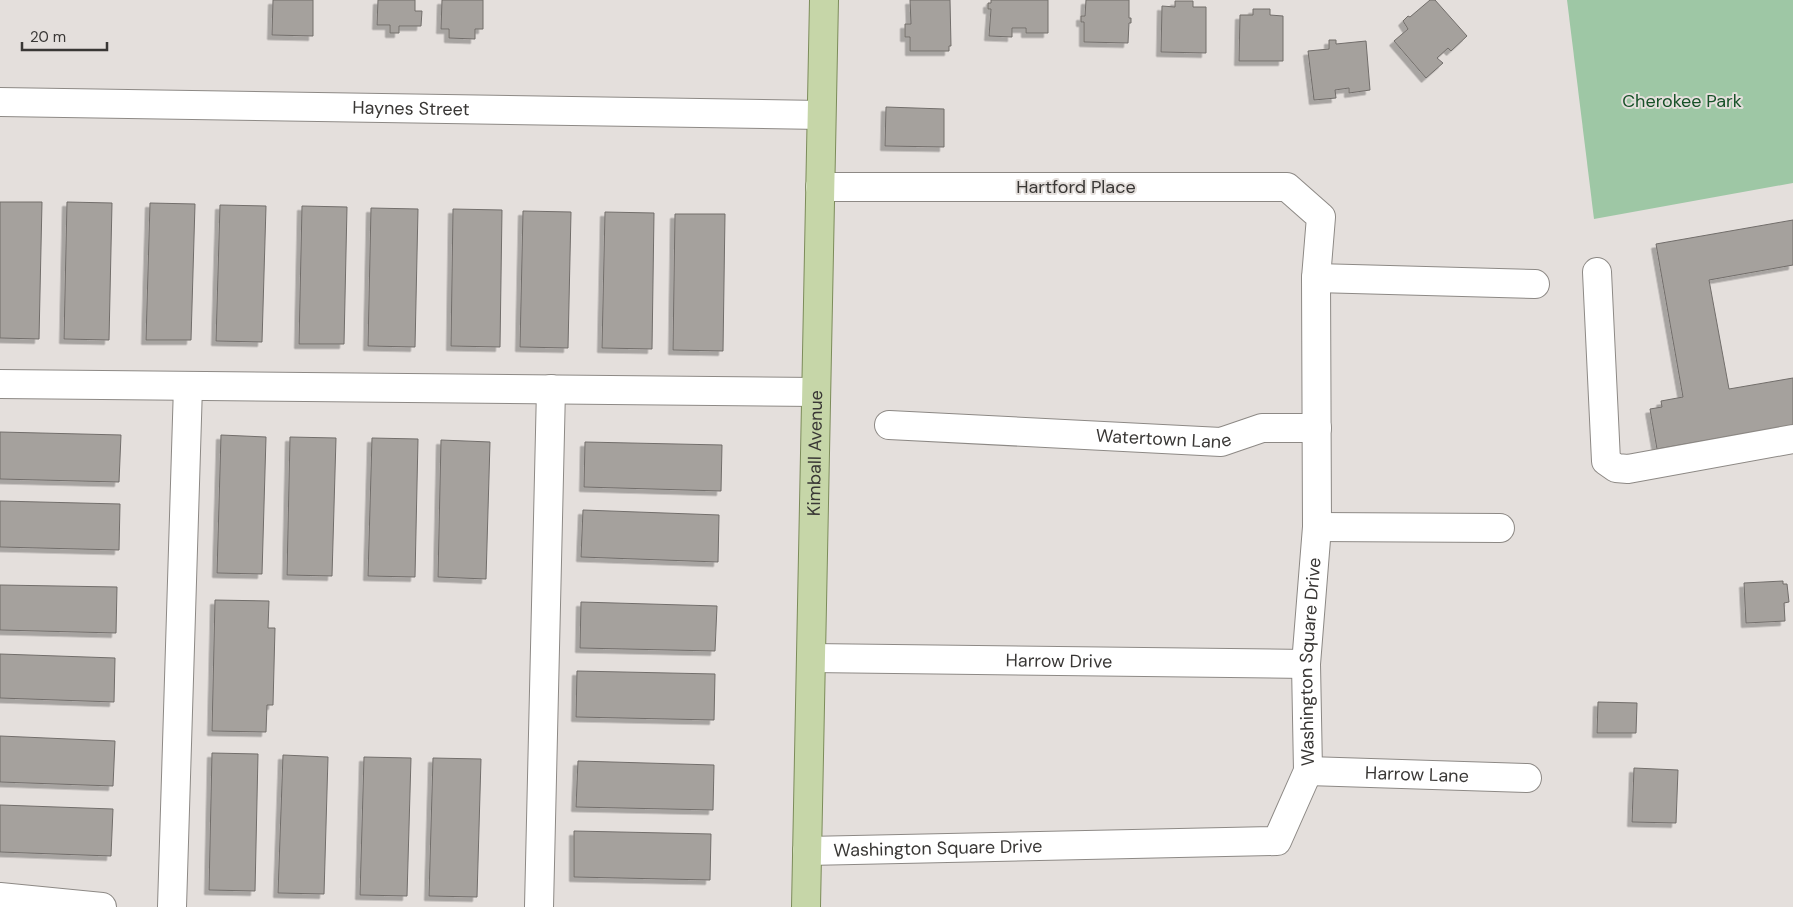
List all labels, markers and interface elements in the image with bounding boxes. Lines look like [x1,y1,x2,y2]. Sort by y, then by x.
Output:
scale bar [22,20,108,52]
text: 20 m [30,27,66,47]
park label: Cherokee Park [1622,89,1742,113]
street label: Haynes Street [352,96,470,121]
street label: Hartford Place [1016,175,1136,199]
street label: Kimball Avenue [802,390,828,516]
street label: Watertown Lane [1095,424,1235,454]
street label: Washington Square Drive [1294,557,1327,766]
street label: Harrow Drive [1006,648,1112,674]
street label: Harrow Lane [1365,761,1469,788]
street label: Washington Square Drive [833,834,1043,862]

